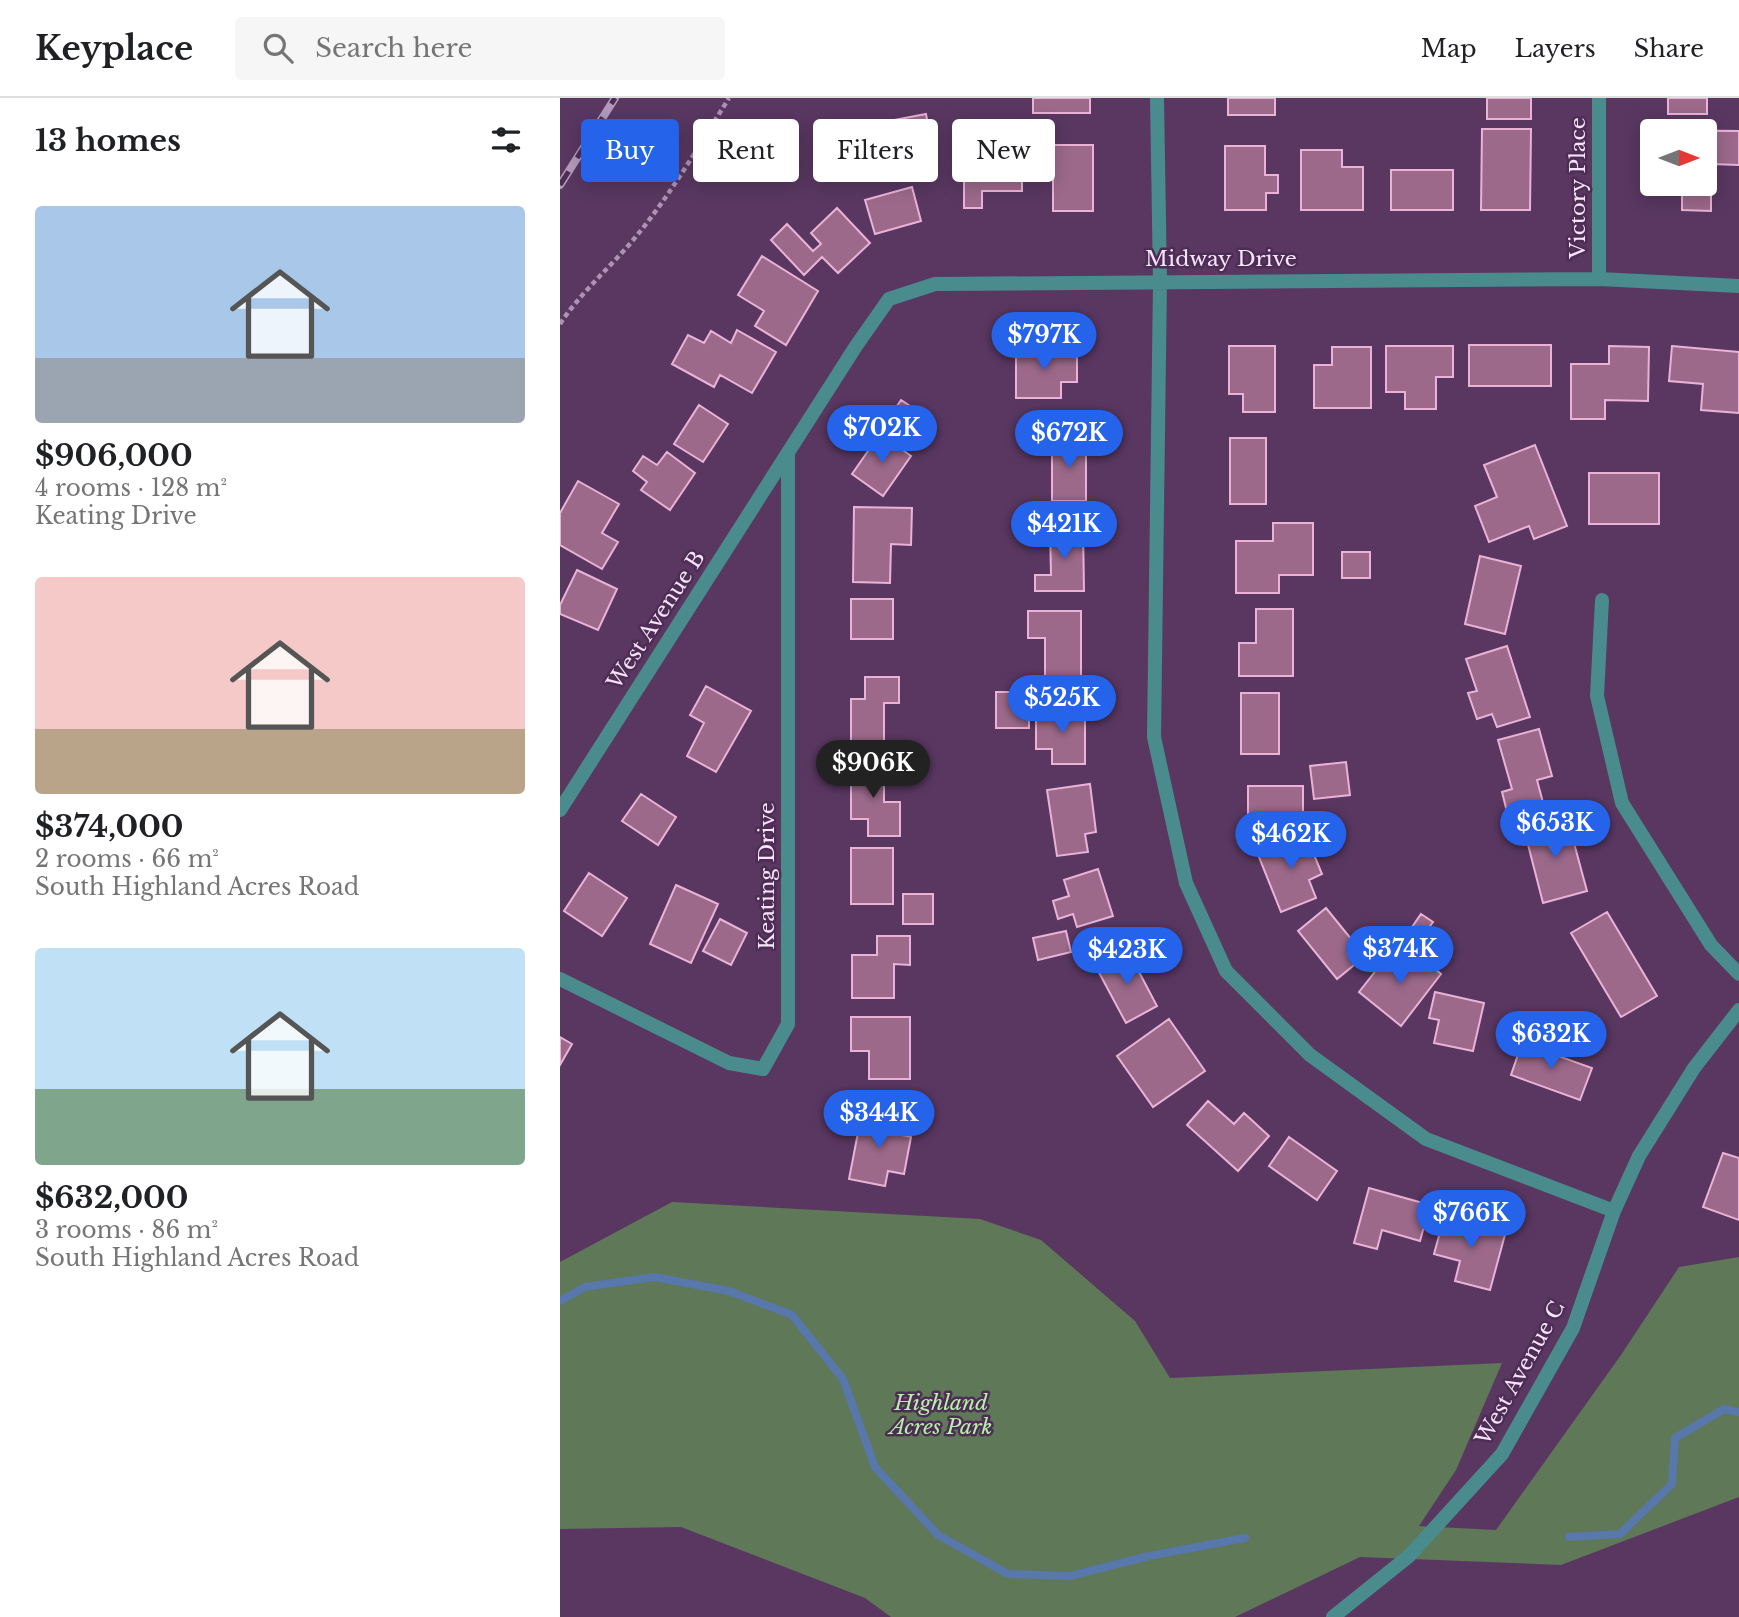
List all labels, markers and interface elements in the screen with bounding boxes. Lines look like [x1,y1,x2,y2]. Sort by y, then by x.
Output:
search box [235,17,725,80]
text: Keyplace [35,28,193,69]
icon: search [259,29,297,67]
text: Search here [315,32,472,64]
text: Map [1421,34,1477,63]
text: Layers [1515,34,1596,63]
text: Share [1634,34,1704,63]
street label: Victory Place [1565,117,1591,260]
chip: Buy [581,119,679,182]
chip: Rent [693,119,799,182]
chip: Filters [813,119,938,182]
chip: New [952,119,1055,182]
north arrow [1640,119,1717,196]
map controls [1640,119,1717,196]
icon: filters [487,121,525,159]
text: 13 homes [35,122,181,159]
street label: Midway Drive [1145,246,1297,272]
icon: home [217,251,343,377]
pin: $797K [995,313,1093,372]
text: $797K [1007,321,1081,349]
pin: $702K [833,406,931,465]
pin: $672K [1020,410,1118,470]
text: $702K [843,414,921,442]
text: $672K [1031,419,1107,447]
text: $906,000 [35,437,193,474]
text: 4 rooms · 128 m² [35,474,227,502]
text: Keating Drive [35,502,197,530]
pin: $421K [1015,502,1113,561]
text: $421K [1027,510,1101,538]
street label: West Avenue B [601,546,710,695]
icon: home [217,622,343,748]
pin: $525K [1013,676,1111,735]
text: $525K [1024,684,1100,712]
pin: $906K [824,740,922,800]
text: $906K [832,749,914,777]
pin: $653K [1506,800,1604,860]
street label: Keating Drive [754,802,780,950]
text: $374,000 [35,808,184,845]
text: $653K [1516,809,1594,837]
pin: $462K [1242,812,1340,871]
text: $462K [1251,820,1331,848]
text: 2 rooms · 66 m² [35,845,219,873]
text: South Highland Acres Road [35,873,359,901]
pin: $374K [1351,926,1449,986]
pin: $423K [1078,928,1176,987]
text: $374K [1362,935,1438,963]
text: $423K [1088,936,1166,964]
icon: home [217,993,343,1119]
pin: $632K [1502,1012,1600,1071]
text: $632K [1512,1020,1590,1048]
pin: $344K [830,1090,928,1150]
text: $344K [840,1099,918,1127]
text: $632,000 [35,1179,188,1216]
pin: $766K [1422,1190,1520,1250]
text: $766K [1433,1199,1509,1227]
text: 3 rooms · 86 m² [35,1216,218,1244]
text: South Highland Acres Road [35,1244,359,1272]
street label: West Avenue C [1469,1296,1570,1450]
park label: Highland Acres Park [887,1390,992,1440]

